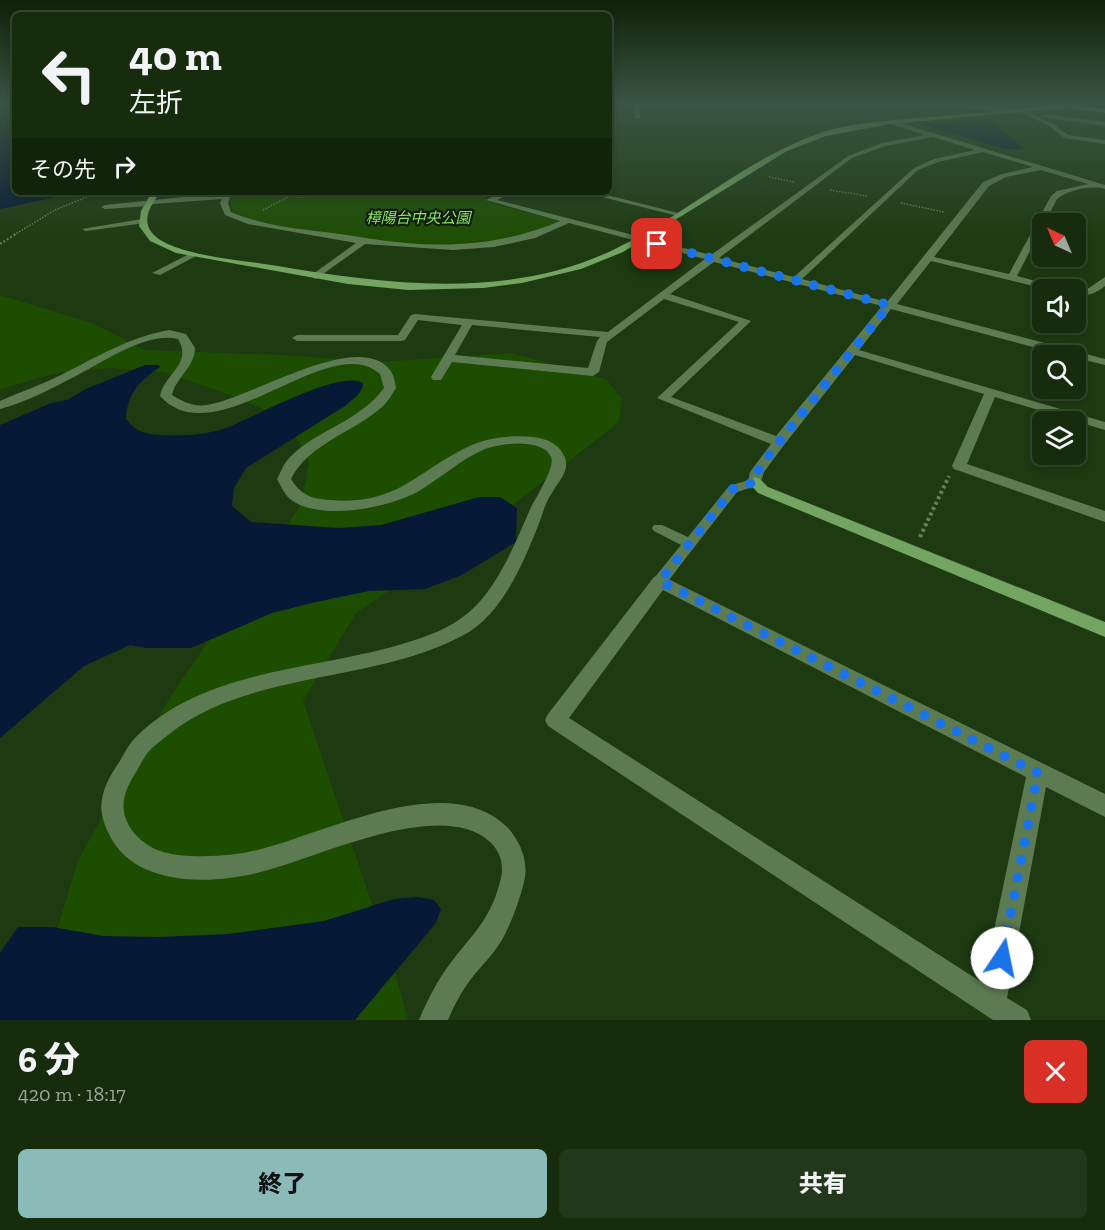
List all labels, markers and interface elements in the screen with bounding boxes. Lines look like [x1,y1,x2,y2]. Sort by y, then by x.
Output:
text: 40 m [129,30,222,81]
icon: left [30,36,108,114]
text: 左折 [129,87,183,119]
icon: right [108,150,141,183]
text: その先 [30,156,96,183]
park label: 樟陽台中央公園 [365,209,472,227]
north arrow [1032,213,1086,267]
map controls [1032,213,1086,465]
pin [631,218,682,269]
icon: arrive [640,227,673,260]
button: sound [1032,279,1086,333]
button: search [1032,345,1086,399]
button: layers [1032,411,1086,465]
position arrow [970,926,1034,990]
text: 6 分 [18,1038,80,1081]
button: close [1024,1040,1087,1103]
text: 420 m · 18:17 [18,1082,126,1106]
button: 終了 [18,1149,547,1218]
button: 共有 [559,1149,1087,1218]

